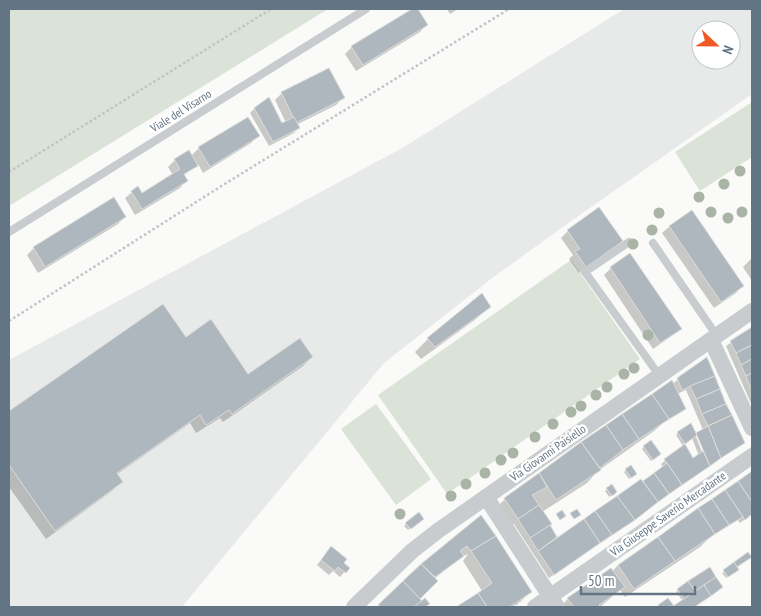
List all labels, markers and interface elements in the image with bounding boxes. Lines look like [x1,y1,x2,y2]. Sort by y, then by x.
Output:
north arrow [691,20,741,70]
text: N [718,43,738,57]
street label: Viale del Visarno [147,86,214,136]
street label: Via Giovanni Paisiello [506,421,589,485]
street label: Via Giuseppe Saverio Mercadante [606,468,728,560]
scale bar [581,564,695,596]
text: 50 m [588,571,614,590]

